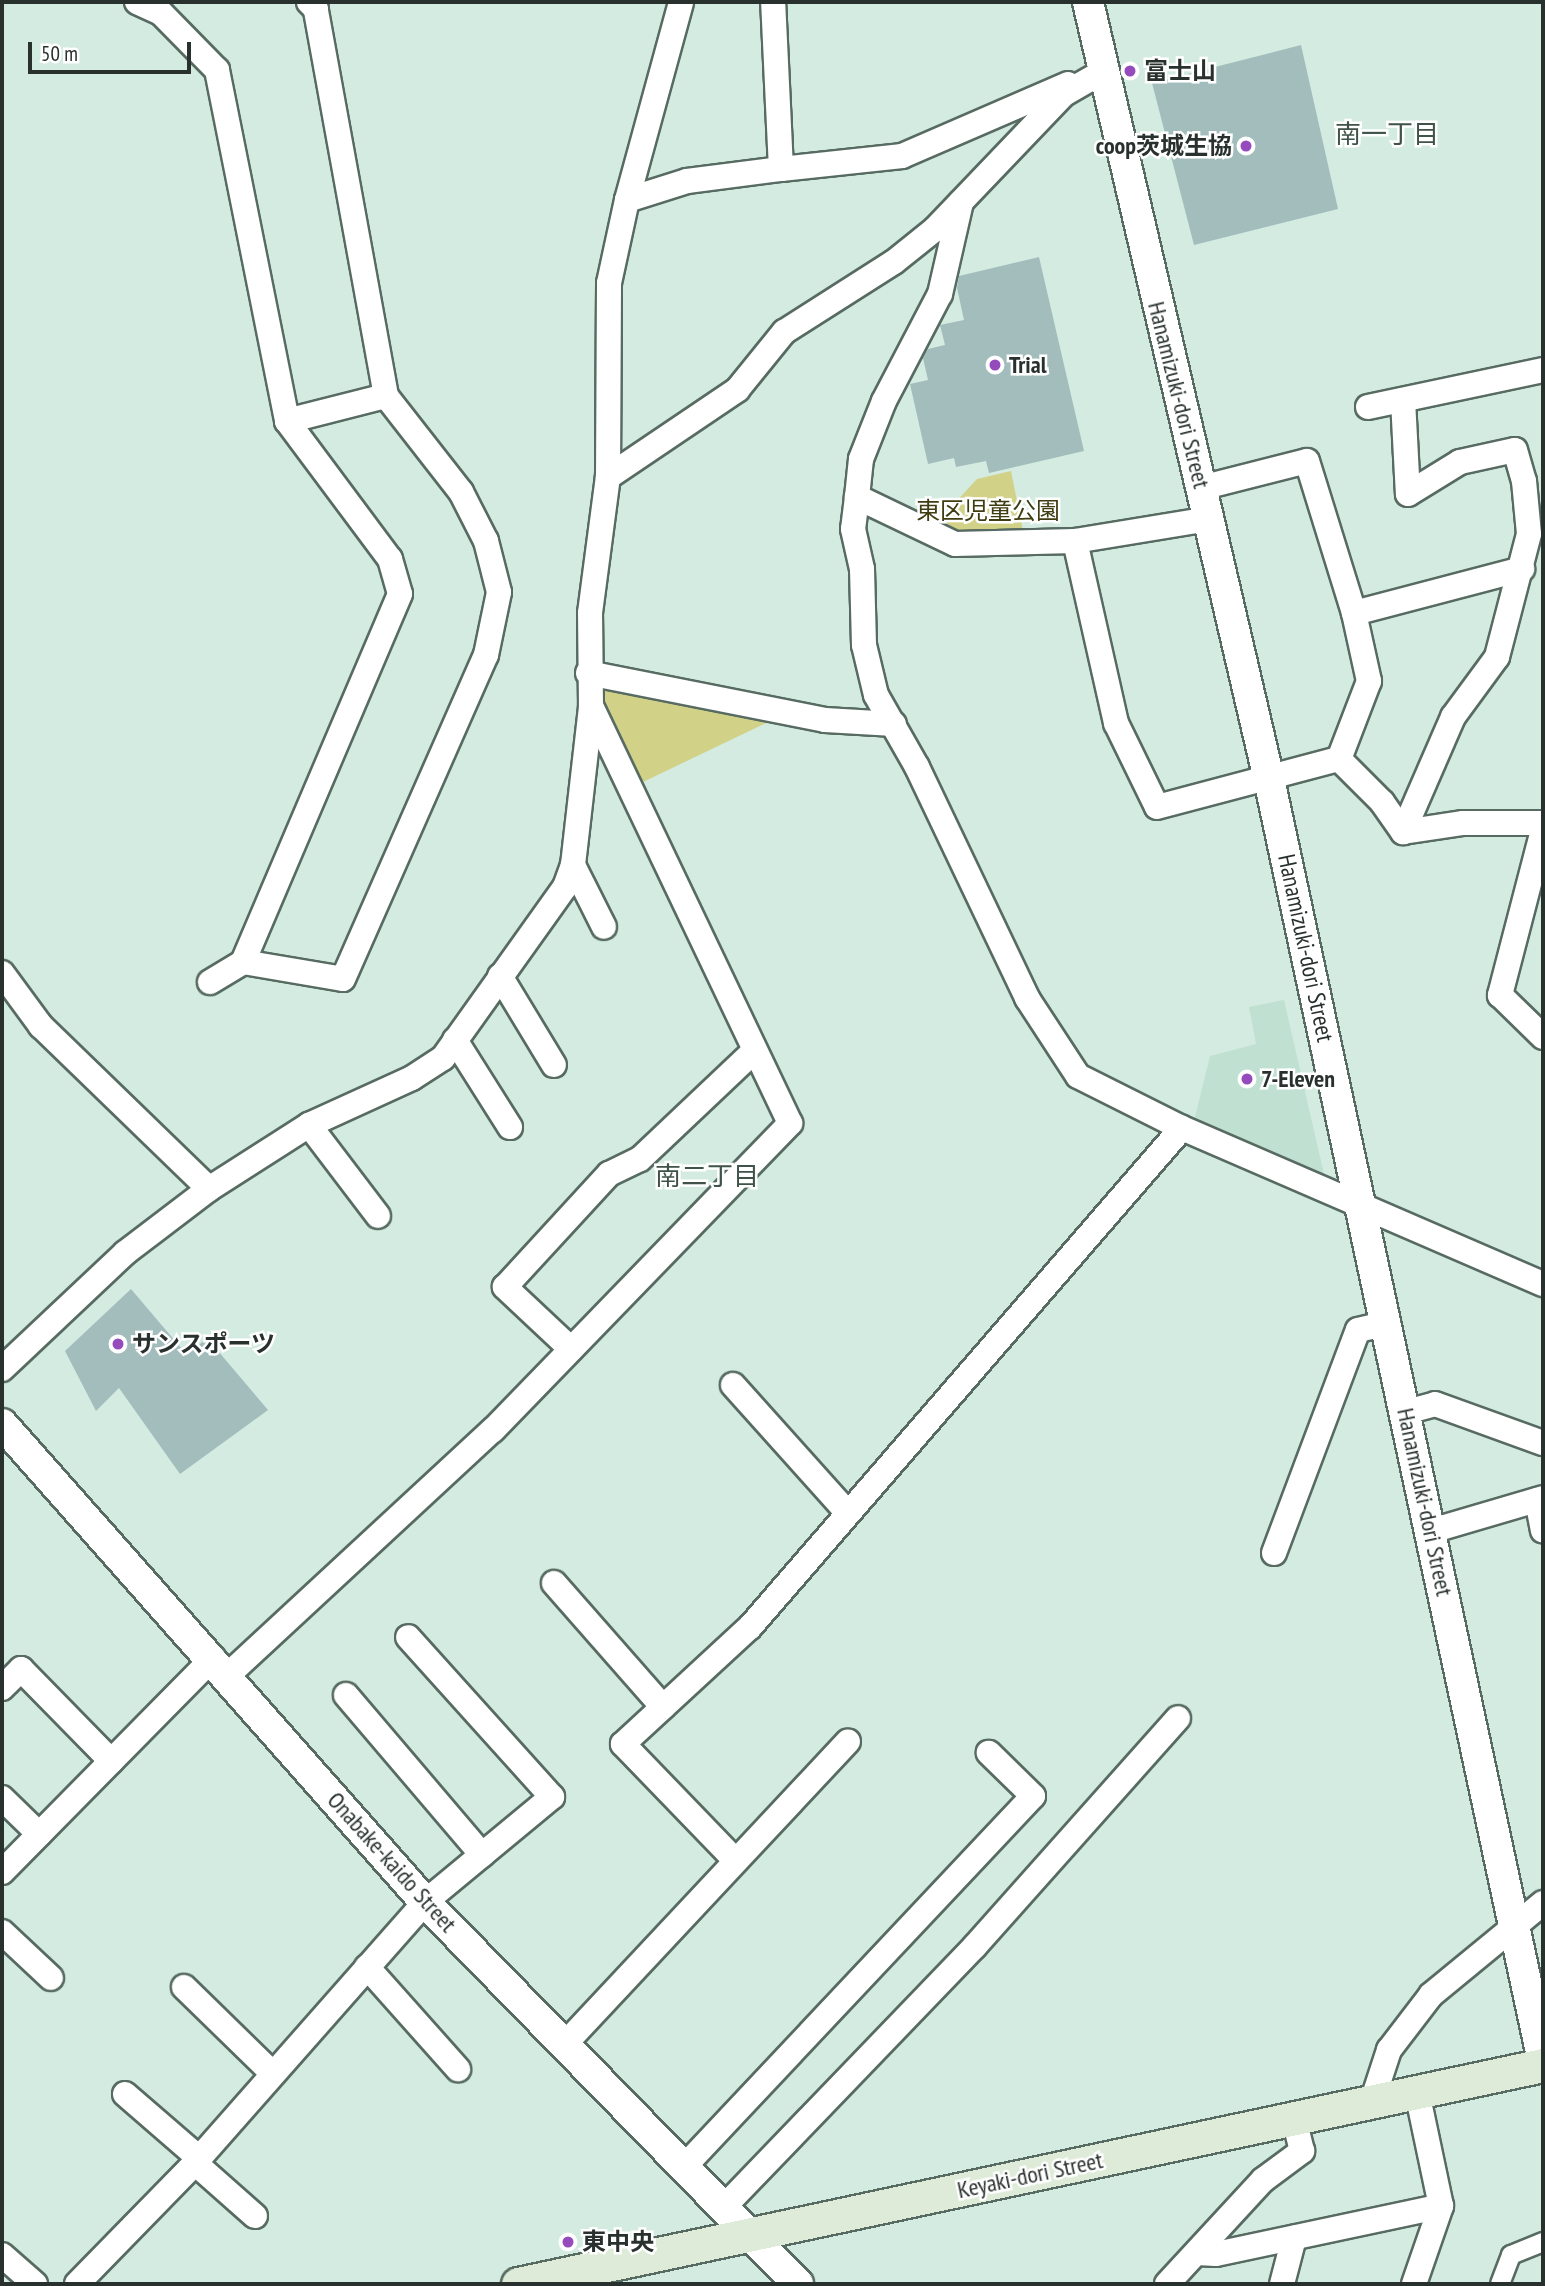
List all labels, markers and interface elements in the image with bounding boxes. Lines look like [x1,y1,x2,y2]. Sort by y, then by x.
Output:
scale bar [32,28,194,72]
text: 50 m [41,40,78,67]
place label: 富士山 [1144,57,1216,85]
marker: 富士山 [1122,63,1138,79]
district label: 南一丁目 [1335,118,1439,150]
place label: coop茨城生協 [1096,132,1232,160]
marker: coop茨城生協 [1238,138,1254,154]
street label: Hanamizuki-dori Street [1142,299,1216,491]
place label: Trial [1009,351,1046,379]
marker: Trial [987,357,1003,373]
park label: 東区児童公園 [916,497,1060,525]
street label: Hanamizuki-dori Street [1272,851,1340,1045]
place label: 7-Eleven [1261,1065,1335,1093]
marker: 7-Eleven [1239,1071,1255,1087]
district label: 南二丁目 [655,1160,759,1192]
place label: サンスポーツ [132,1330,276,1358]
marker: サンスポーツ [110,1336,126,1352]
street label: Hanamizuki-dori Street [1391,1405,1459,1599]
street label: Onabake-kaido Street [321,1786,463,1938]
street label: Keyaki-dori Street [955,2146,1105,2204]
place label: 東中央 [582,2228,654,2256]
marker: 東中央 [560,2234,576,2250]

